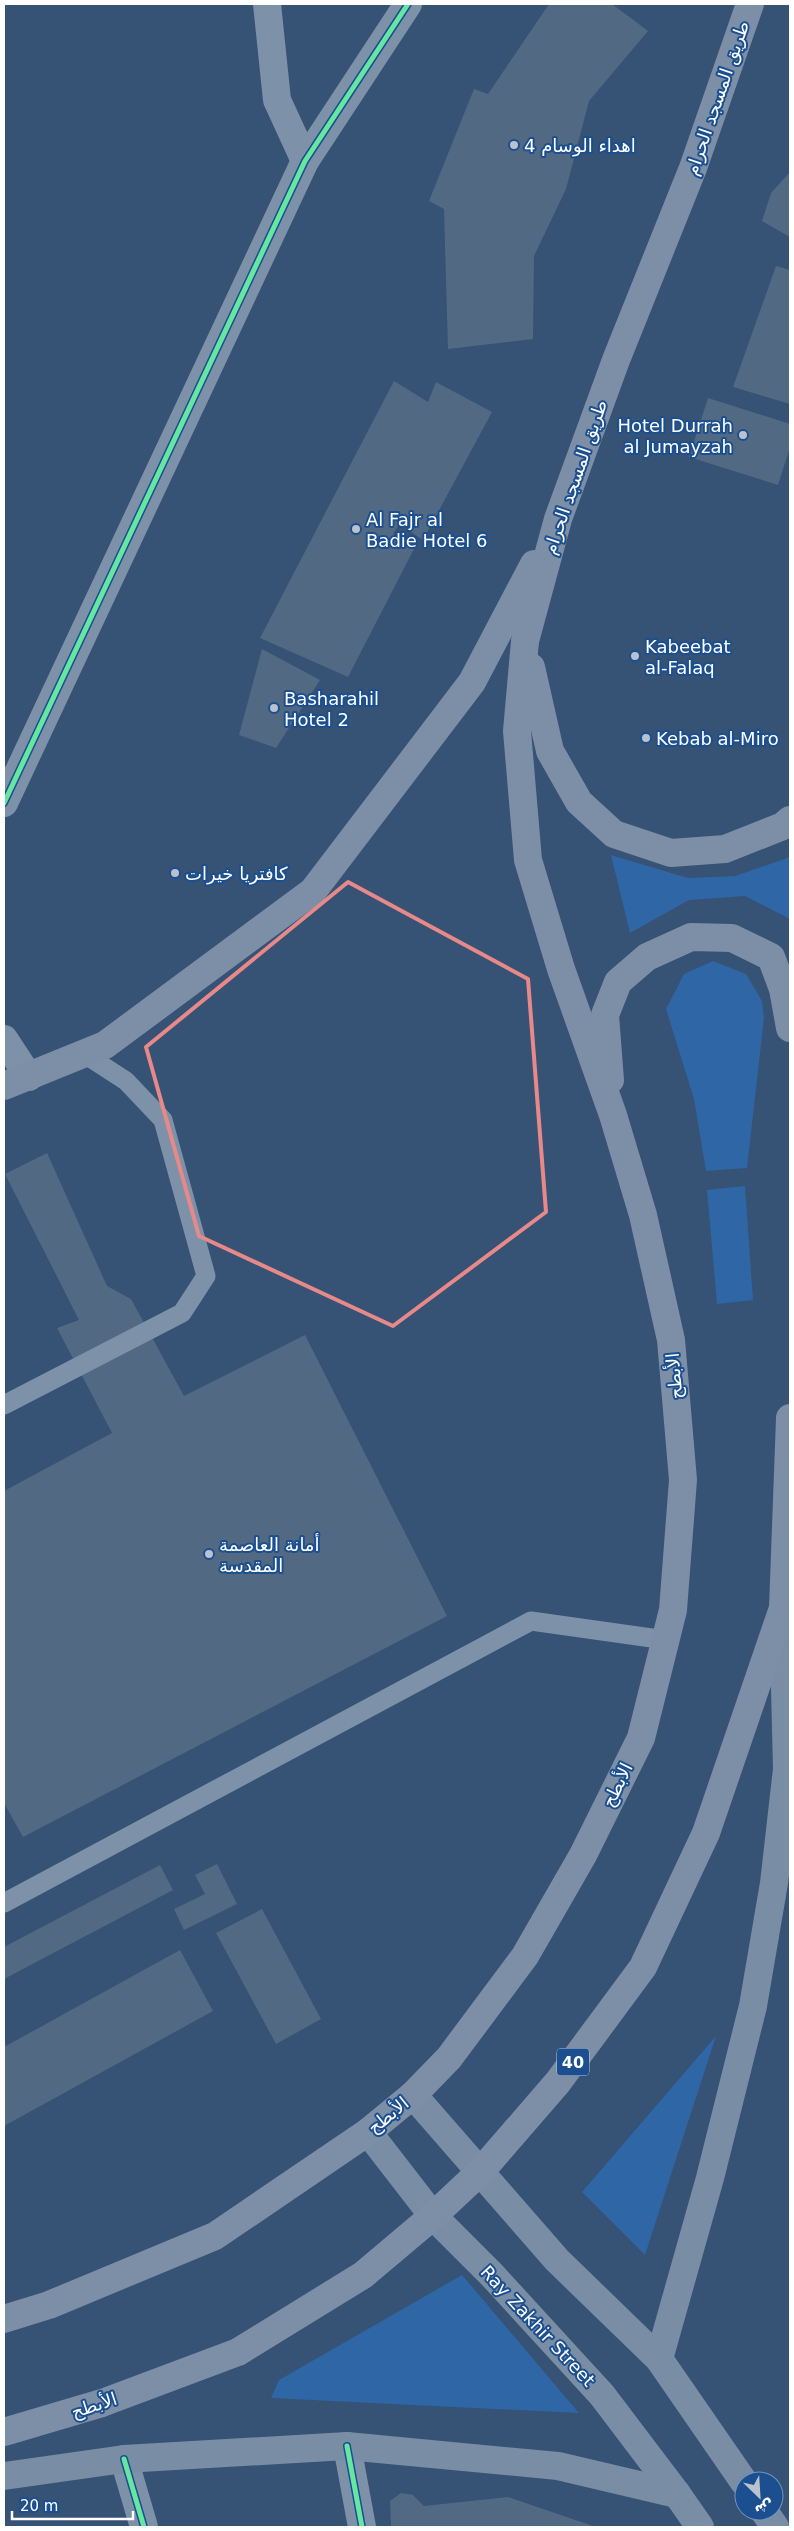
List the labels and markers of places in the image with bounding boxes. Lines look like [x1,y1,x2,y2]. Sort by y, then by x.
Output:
place label: اهداء الوسام 4 [524,135,636,157]
marker: اهداء الوسام 4 [508,139,520,151]
place label: Hotel Durrah al Jumayzah [617,415,733,457]
marker: Hotel Durrah al Jumayzah [737,429,749,441]
place label: Al Fajr al Badie Hotel 6 [366,509,487,551]
marker: Al Fajr al Badie Hotel 6 [350,523,362,535]
place label: Kabeebat al-Falaq [645,636,731,678]
marker: Kabeebat al-Falaq [629,650,641,662]
place label: Basharahil Hotel 2 [284,688,379,730]
marker: Basharahil Hotel 2 [268,702,280,714]
place label: Kebab al-Miro [656,728,779,749]
marker: Kebab al-Miro [640,732,652,744]
place label: كافتريا خيرات [185,863,288,885]
marker: كافتريا خيرات [169,867,181,879]
place label: أمانة العاصمة المقدسة [219,1533,320,1576]
marker: أمانة العاصمة المقدسة [203,1548,215,1560]

